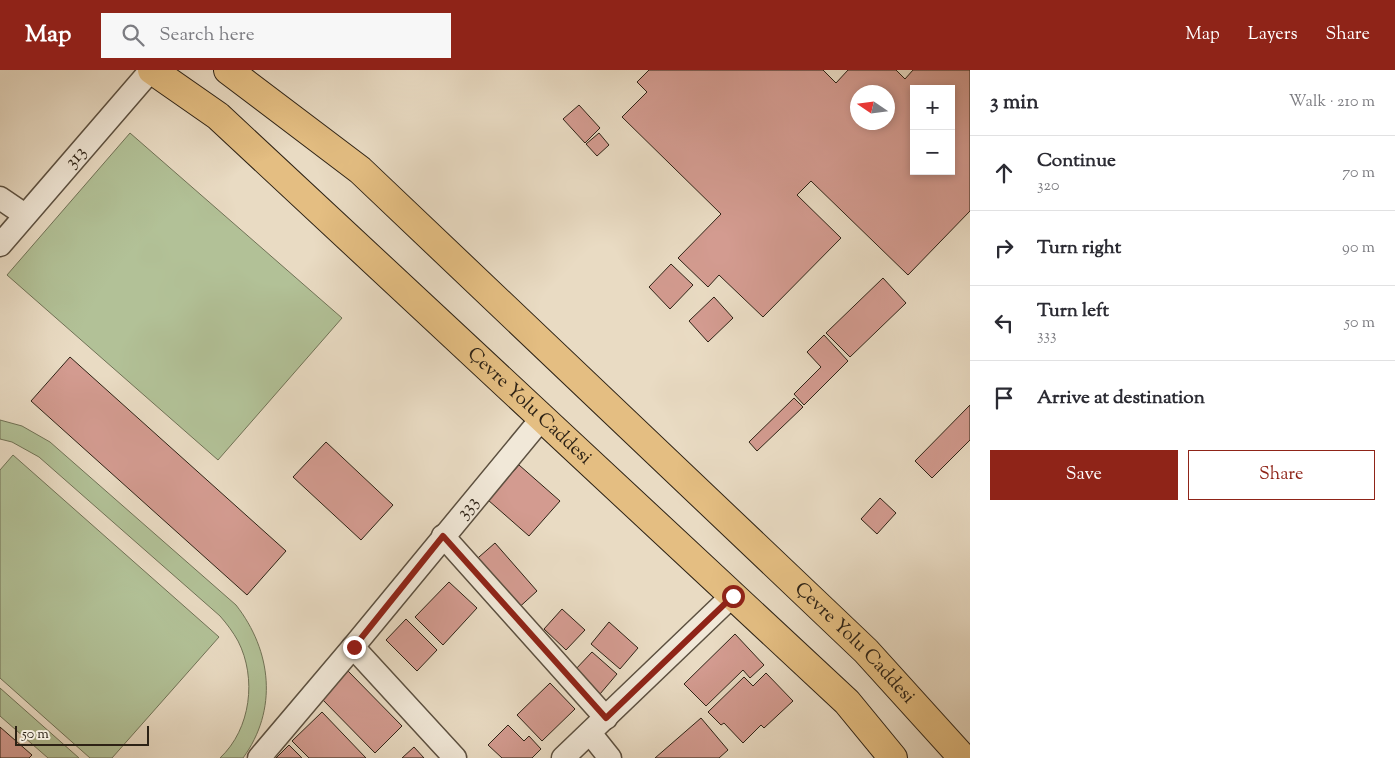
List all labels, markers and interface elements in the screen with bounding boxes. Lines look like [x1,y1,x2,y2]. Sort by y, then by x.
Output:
search box [101,13,451,58]
text: Map [25,18,71,52]
icon: search [119,21,147,49]
text: Search here [159,22,255,49]
text: Map [1185,22,1220,48]
text: Layers [1248,22,1298,48]
text: Share [1326,22,1370,48]
north arrow [850,85,895,130]
map controls [910,85,955,175]
button: + [910,85,955,130]
text: 3 min [990,88,1039,118]
text: Walk · 210 m [1289,91,1375,114]
button: − [910,130,955,175]
street label: 313 [58,140,93,174]
text: Continue [1037,148,1116,175]
icon: ahead [990,159,1018,187]
text: 70 m [1342,162,1375,185]
text: 320 [1037,175,1059,198]
icon: right [990,234,1018,262]
text: Turn right [1037,235,1121,262]
text: 90 m [1342,237,1375,260]
text: Turn left [1037,298,1109,325]
icon: left [990,309,1018,337]
text: 50 m [1344,312,1375,335]
text: 333 [1037,325,1056,348]
street label: Çevre Yolu Caddesi [461,341,598,471]
icon: arrive [990,384,1018,412]
text: Arrive at destination [1037,385,1205,412]
button: Save [990,450,1178,500]
button: Share [1188,450,1375,500]
street label: 333 [450,490,486,525]
street label: Çevre Yolu Caddesi [788,576,921,710]
route start [722,585,745,608]
route end [343,636,366,659]
scale bar [15,723,149,746]
text: 50 m [22,725,49,745]

